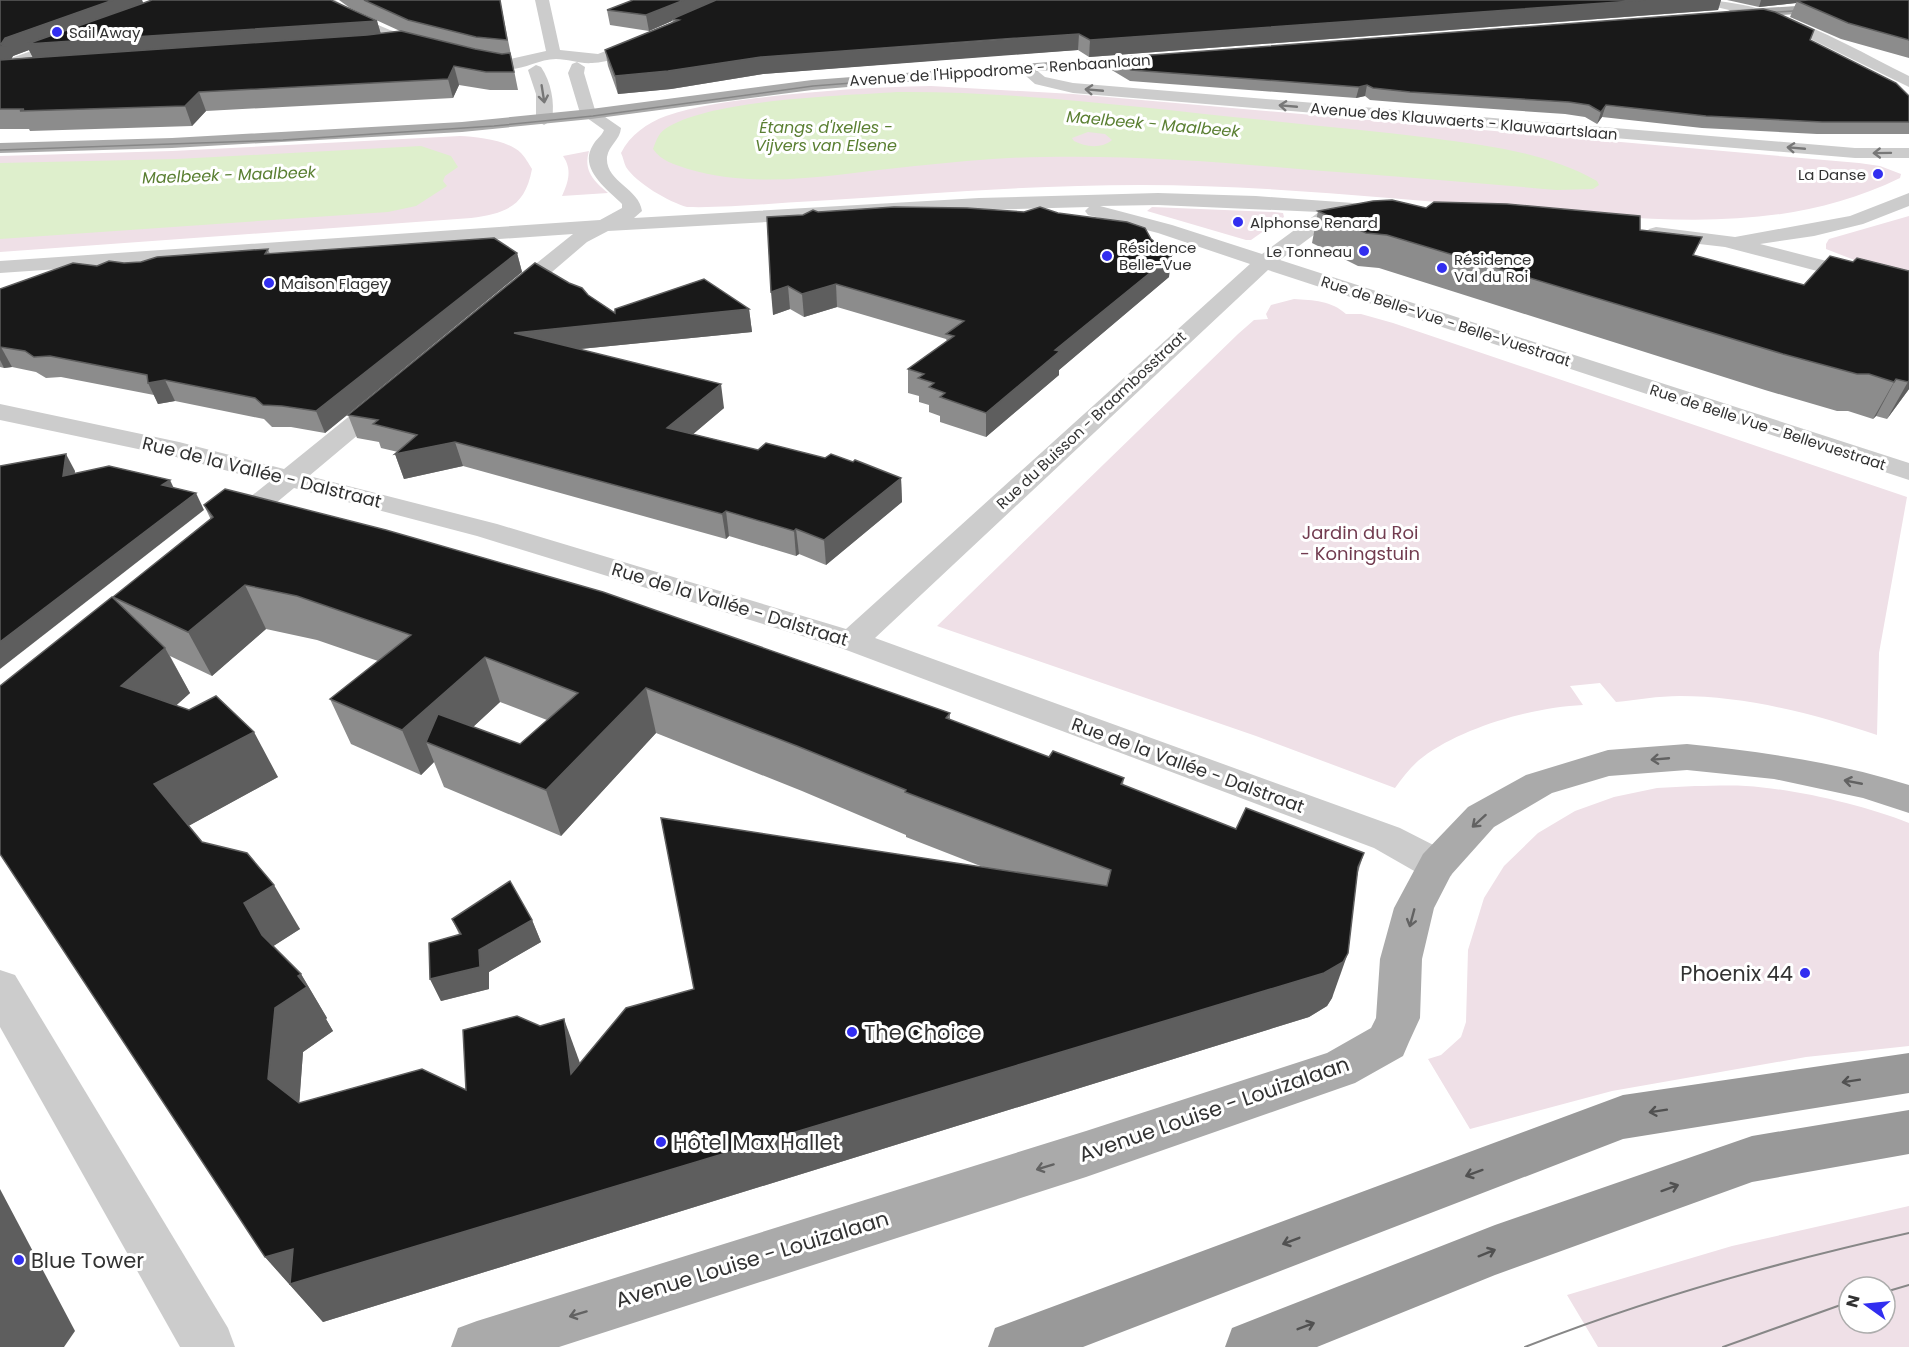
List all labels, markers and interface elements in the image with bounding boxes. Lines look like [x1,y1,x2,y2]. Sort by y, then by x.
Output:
place label: Sail Away [69,22,141,43]
marker: Sail Away [50,25,64,39]
street label: Avenue de l'Hippodrome - Renbaanlaan [849,49,1151,91]
one-way arrow [537,84,548,104]
one-way arrow [1084,84,1104,95]
street label: Avenue des Klauwaerts - Klauwaartslaan [1309,97,1619,145]
one-way arrow [1279,100,1299,111]
water label: Maelbeek - Maalbeek [1065,105,1241,143]
water label: Étangs d'Ixelles - Vijvers van Elsene [755,116,897,157]
one-way arrow [1787,143,1807,154]
one-way arrow [1872,147,1892,159]
water label: Maelbeek - Maalbeek [142,160,317,190]
place label: La Danse [1798,164,1866,185]
marker: La Danse [1871,167,1885,181]
place label: Alphonse Renard [1250,212,1378,233]
marker: Alphonse Renard [1231,215,1245,229]
place label: Résidence Belle-Vue [1119,237,1196,275]
place label: Le Tonneau [1266,241,1352,262]
marker: Le Tonneau [1357,244,1371,258]
marker: Résidence Belle-Vue [1100,249,1114,263]
place label: Résidence Val du Roi [1454,249,1531,287]
marker: Résidence Val du Roi [1435,261,1449,275]
street label: Rue de Belle-Vue - Belle-Vuestraat [1318,271,1574,371]
place label: Maison Flagey [281,273,389,294]
marker: Maison Flagey [262,276,276,290]
street label: Rue du Buisson - Braambosstraat [992,326,1190,514]
street label: Rue de Belle Vue - Bellevuestraat [1647,379,1889,475]
street label: Rue de la Vallée - Dalstraat [140,430,384,514]
park label: Jardin du Roi - Koningstuin [1300,520,1420,566]
street label: Rue de la Vallée - Dalstraat [609,556,851,652]
street label: Rue de la Vallée - Dalstraat [1068,711,1308,819]
one-way arrow [1651,754,1671,765]
one-way arrow [1844,776,1863,787]
one-way arrow [1472,814,1487,828]
one-way arrow [1405,908,1417,927]
place label: Phoenix 44 [1680,959,1793,988]
marker: Phoenix 44 [1798,966,1812,980]
place label: The Choice [864,1018,981,1047]
marker: The Choice [845,1025,859,1039]
street label: Avenue Louise - Louizalaan [1075,1049,1353,1169]
one-way arrow [1842,1075,1861,1086]
one-way arrow [1649,1106,1669,1117]
place label: Hôtel Max Hallet [673,1128,840,1157]
marker: Hôtel Max Hallet [654,1135,668,1149]
one-way arrow [1036,1162,1055,1173]
one-way arrow [1465,1168,1484,1179]
one-way arrow [1661,1181,1679,1192]
street label: Avenue Louise - Louizalaan [612,1204,892,1314]
one-way arrow [1283,1236,1301,1247]
place label: Blue Tower [31,1246,144,1275]
one-way arrow [1477,1247,1496,1258]
marker: Blue Tower [12,1253,26,1267]
north arrow [1837,1275,1897,1335]
text: N [1840,1292,1866,1310]
one-way arrow [569,1309,588,1320]
one-way arrow [1296,1319,1314,1330]

